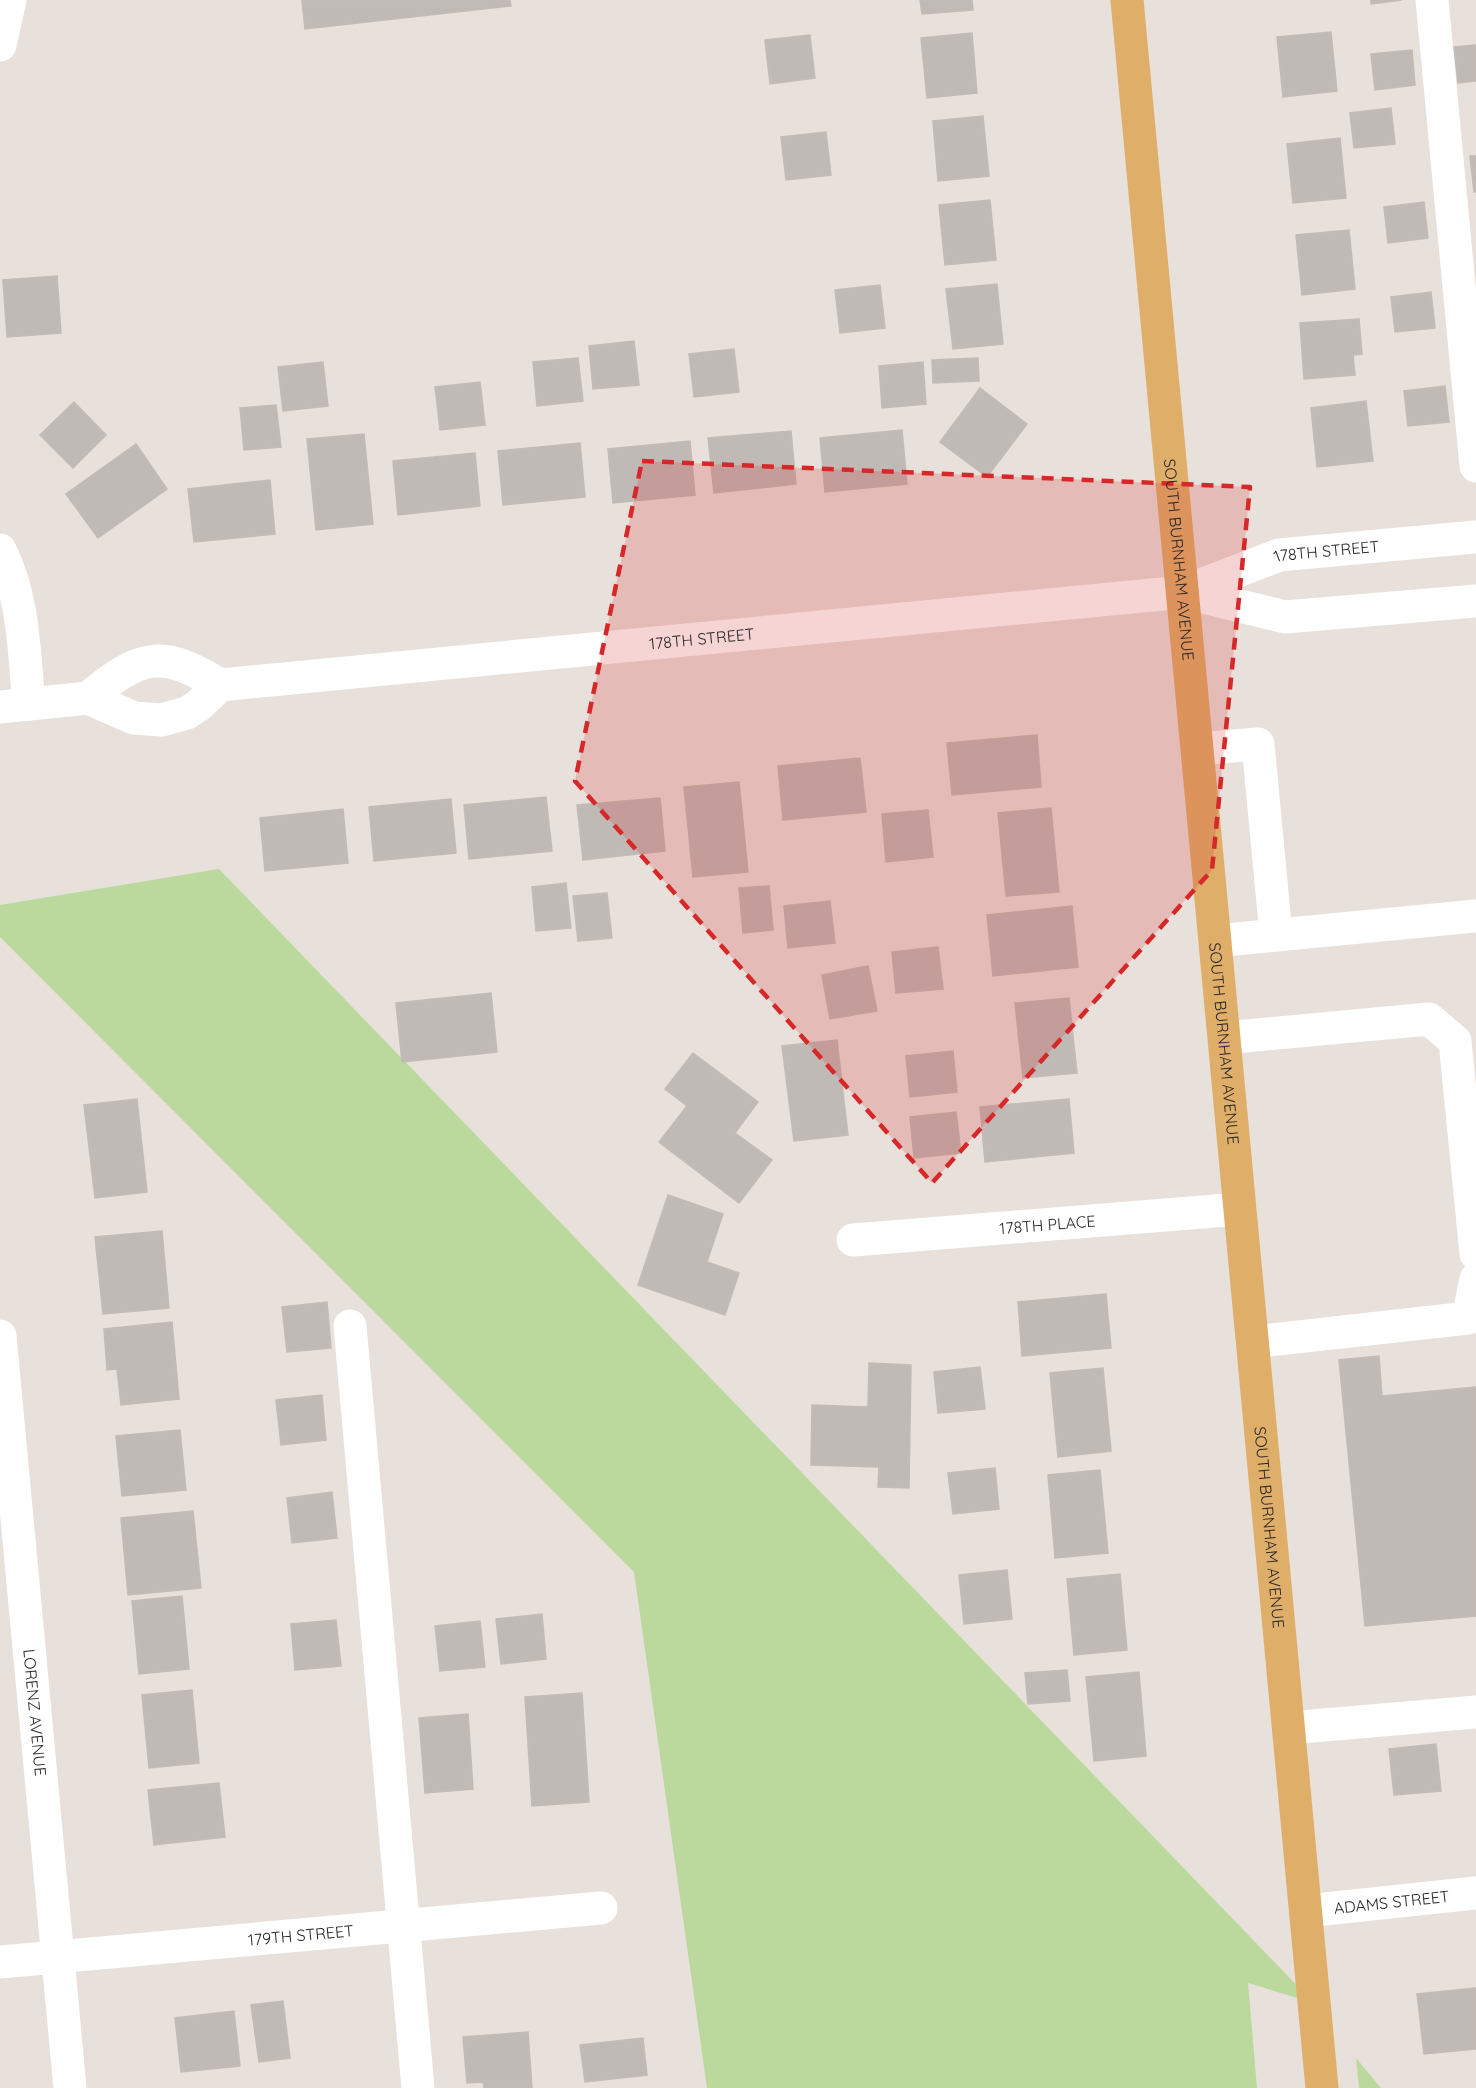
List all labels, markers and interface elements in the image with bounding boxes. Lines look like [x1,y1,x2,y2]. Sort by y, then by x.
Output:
street label: SOUTH BURNHAM AVENUE [1160,458,1199,661]
street label: 178TH STREET [1271,536,1380,566]
street label: 178TH STREET [648,623,756,654]
street label: SOUTH BURNHAM AVENUE [1205,942,1244,1145]
street label: 178TH PLACE [999,1211,1096,1238]
street label: SOUTH BURNHAM AVENUE [1250,1425,1289,1629]
street label: LORENZ AVENUE [19,1648,51,1777]
street label: ADAMS STREET [1333,1886,1451,1918]
street label: 179TH STREET [247,1920,355,1950]

